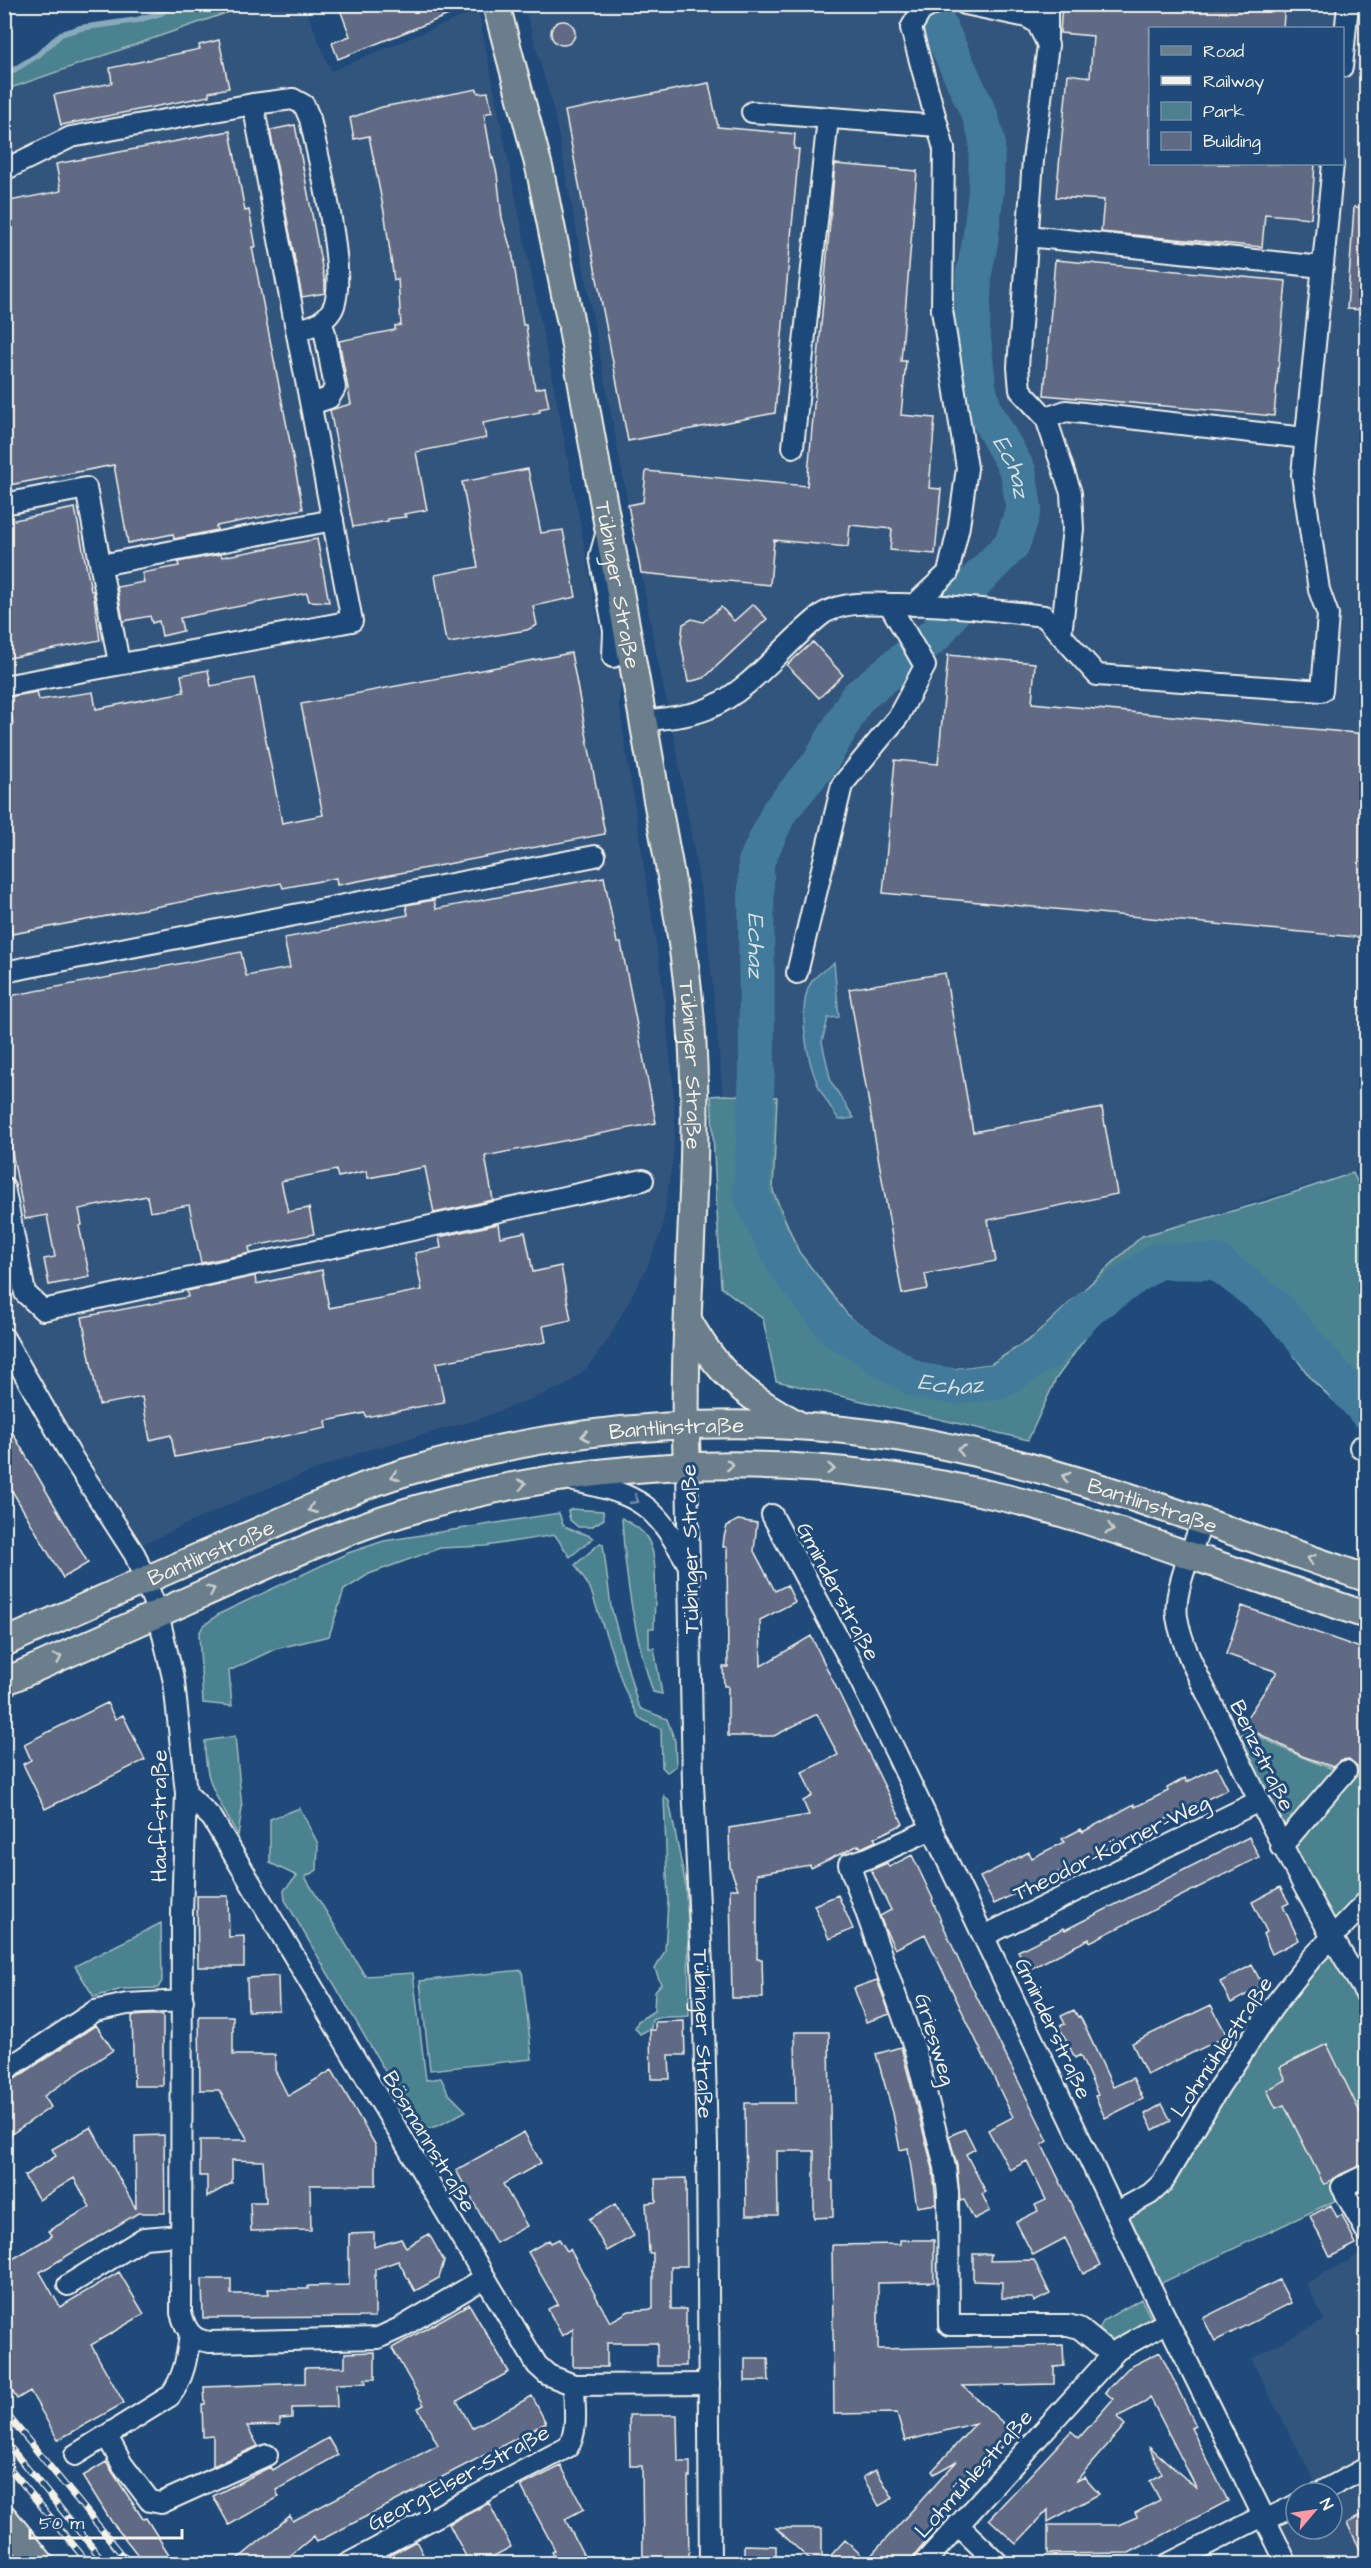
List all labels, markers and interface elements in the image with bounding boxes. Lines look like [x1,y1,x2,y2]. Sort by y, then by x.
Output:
legend [1149,27,1344,165]
text: Road [1203,39,1244,64]
text: Railway [1203,69,1264,95]
text: Park [1203,99,1245,124]
text: Building [1203,129,1261,155]
water label: Echaz [983,429,1038,501]
street label: Tübinger Straße [587,499,648,671]
water label: Echaz [738,912,773,979]
street label: Tübinger Straße [670,978,709,1150]
water label: Echaz [915,1365,986,1406]
street label: Bantlinstraße [608,1410,744,1448]
one-way arrow [581,1429,590,1441]
one-way arrow [956,1444,966,1457]
one-way arrow [725,1459,734,1471]
one-way arrow [826,1462,835,1475]
street label: Tübinger Straße [674,1464,708,1634]
one-way arrow [390,1468,401,1481]
street label: Bantlinstraße [1083,1470,1222,1542]
one-way arrow [1061,1472,1072,1484]
one-way arrow [517,1479,526,1491]
one-way arrow [629,1492,639,1504]
one-way arrow [307,1502,318,1514]
street label: Bantlinstraße [143,1512,280,1594]
street label: Gminderstraße [788,1517,887,1667]
one-way arrow [1104,1522,1115,1534]
one-way arrow [1306,1554,1317,1566]
one-way arrow [205,1585,216,1597]
one-way arrow [51,1653,62,1665]
street label: Benzstraße [1221,1695,1302,1817]
street label: Hauffstraße [144,1750,175,1882]
street label: Theodor-Körner-Weg [1008,1787,1216,1910]
street label: Tübinger Straße [684,1948,720,2119]
street label: Gminderstraße [1006,1953,1099,2105]
street label: Lohmühlestraße [1164,1970,1281,2123]
street label: Griesweg [905,1990,963,2090]
street label: Bösmannstraße [374,2065,483,2218]
street label: Lohmühlestraße [908,2403,1041,2545]
street label: Georg-Elser-Straße [362,2417,556,2540]
north arrow [1284,2481,1344,2541]
text: N [1314,2494,1338,2514]
scale bar [30,2502,182,2540]
text: 50 m [39,2511,84,2536]

